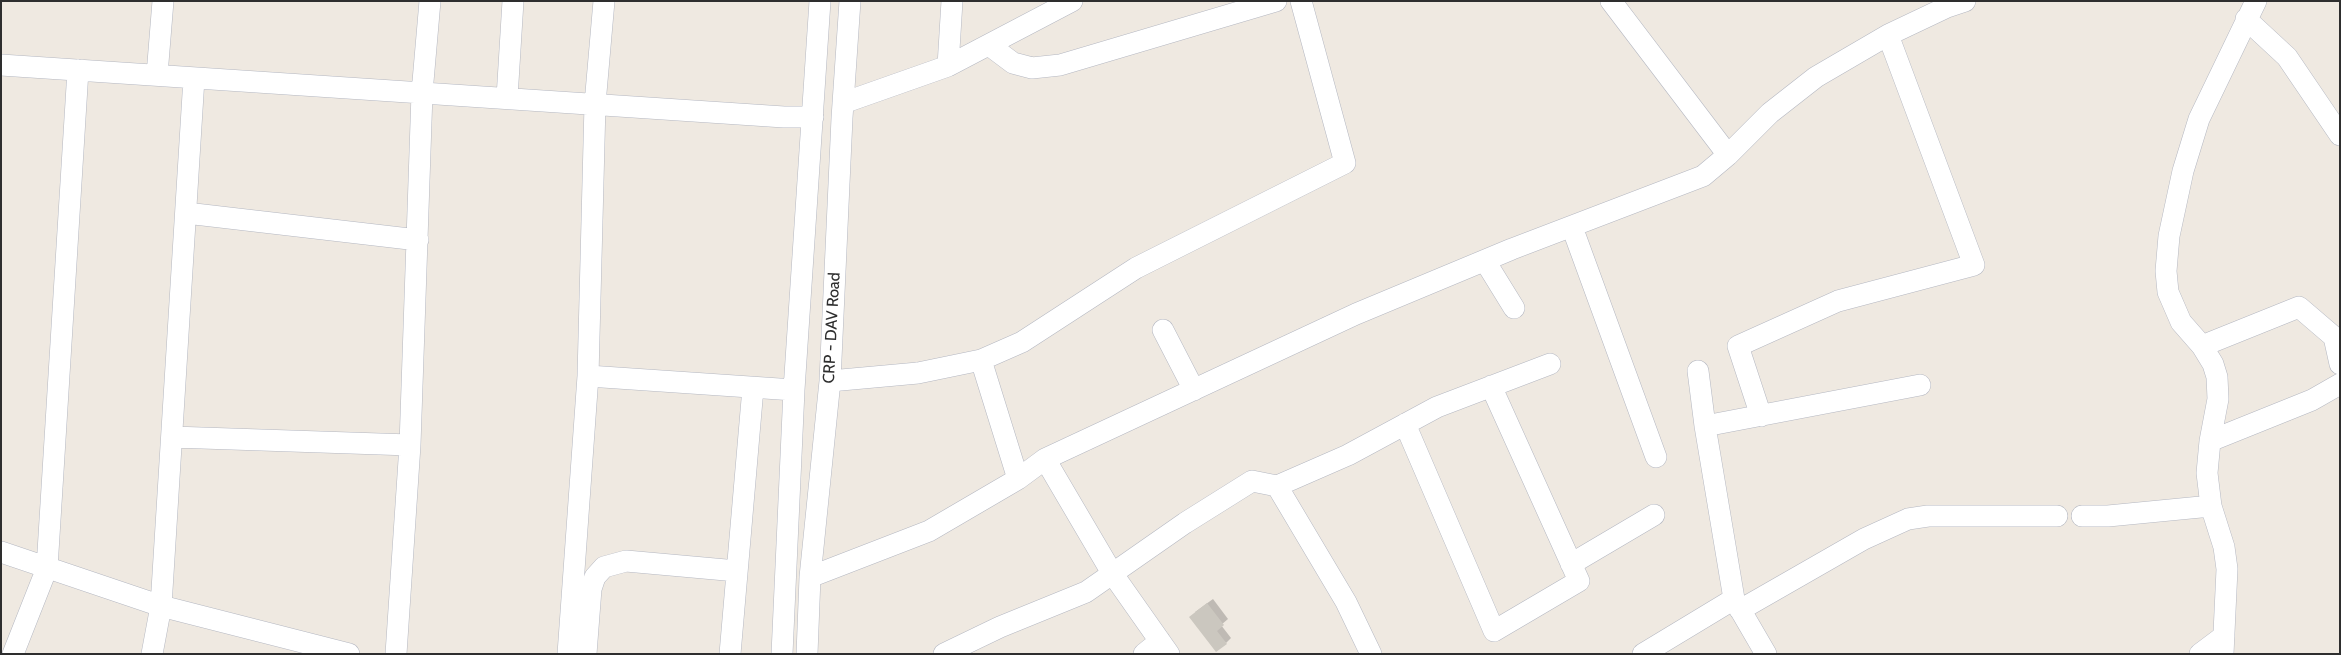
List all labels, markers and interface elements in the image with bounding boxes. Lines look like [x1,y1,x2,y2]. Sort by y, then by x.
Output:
street label: CRP - DAV Road [820,272,844,384]

